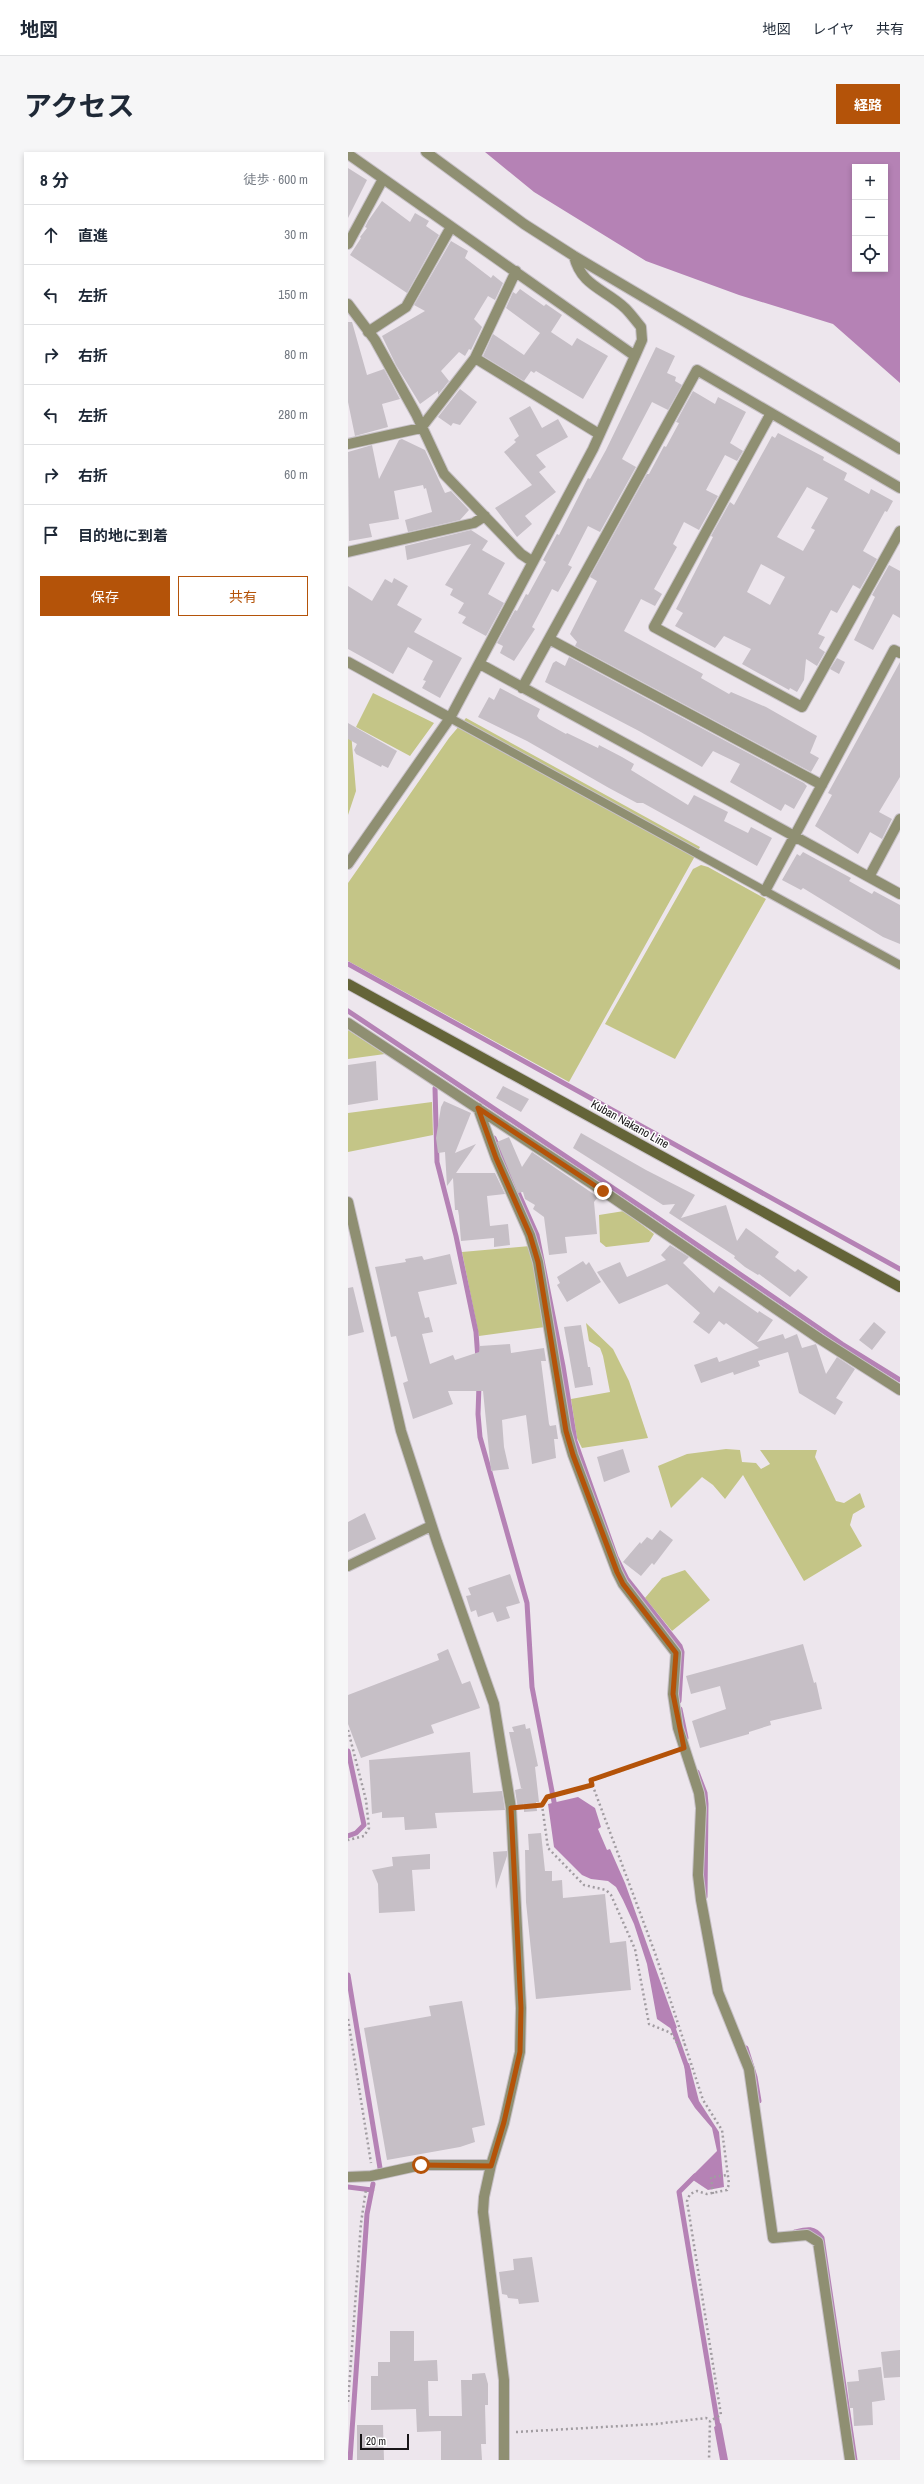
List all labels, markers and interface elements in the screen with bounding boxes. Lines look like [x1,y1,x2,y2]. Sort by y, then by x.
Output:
text: 地図 [20,16,58,42]
text: 地図 [762,20,790,38]
text: レイヤ [812,20,854,38]
text: 共有 [876,20,904,38]
button: 経路 [836,84,900,124]
text: アクセス [24,87,135,125]
map controls [852,164,888,272]
button: + [852,164,888,200]
text: 8 分 [40,168,69,191]
text: 徒歩 · 600 m [243,171,308,188]
button: − [852,200,888,236]
icon: ahead [40,224,62,246]
text: 直進 [78,225,108,246]
text: 30 m [284,226,308,243]
button: locate [852,236,888,272]
icon: left [40,284,62,306]
text: 左折 [78,285,108,306]
text: 150 m [278,286,308,303]
icon: right [40,344,62,366]
text: 右折 [78,345,108,366]
text: 80 m [284,346,308,363]
icon: left [40,404,62,426]
text: 左折 [78,405,108,426]
text: 280 m [278,406,308,423]
icon: right [40,464,62,486]
text: 右折 [78,465,108,486]
text: 60 m [284,466,308,483]
icon: arrive [40,524,62,546]
text: 目的地に到着 [78,525,168,546]
button: 保存 [40,576,170,616]
button: 共有 [178,576,308,616]
street label: Kuban Nakano Line [588,1096,672,1152]
route end [594,1182,612,1200]
route start [412,2156,430,2174]
scale bar [360,2432,409,2451]
text: 20 m [366,2434,386,2448]

